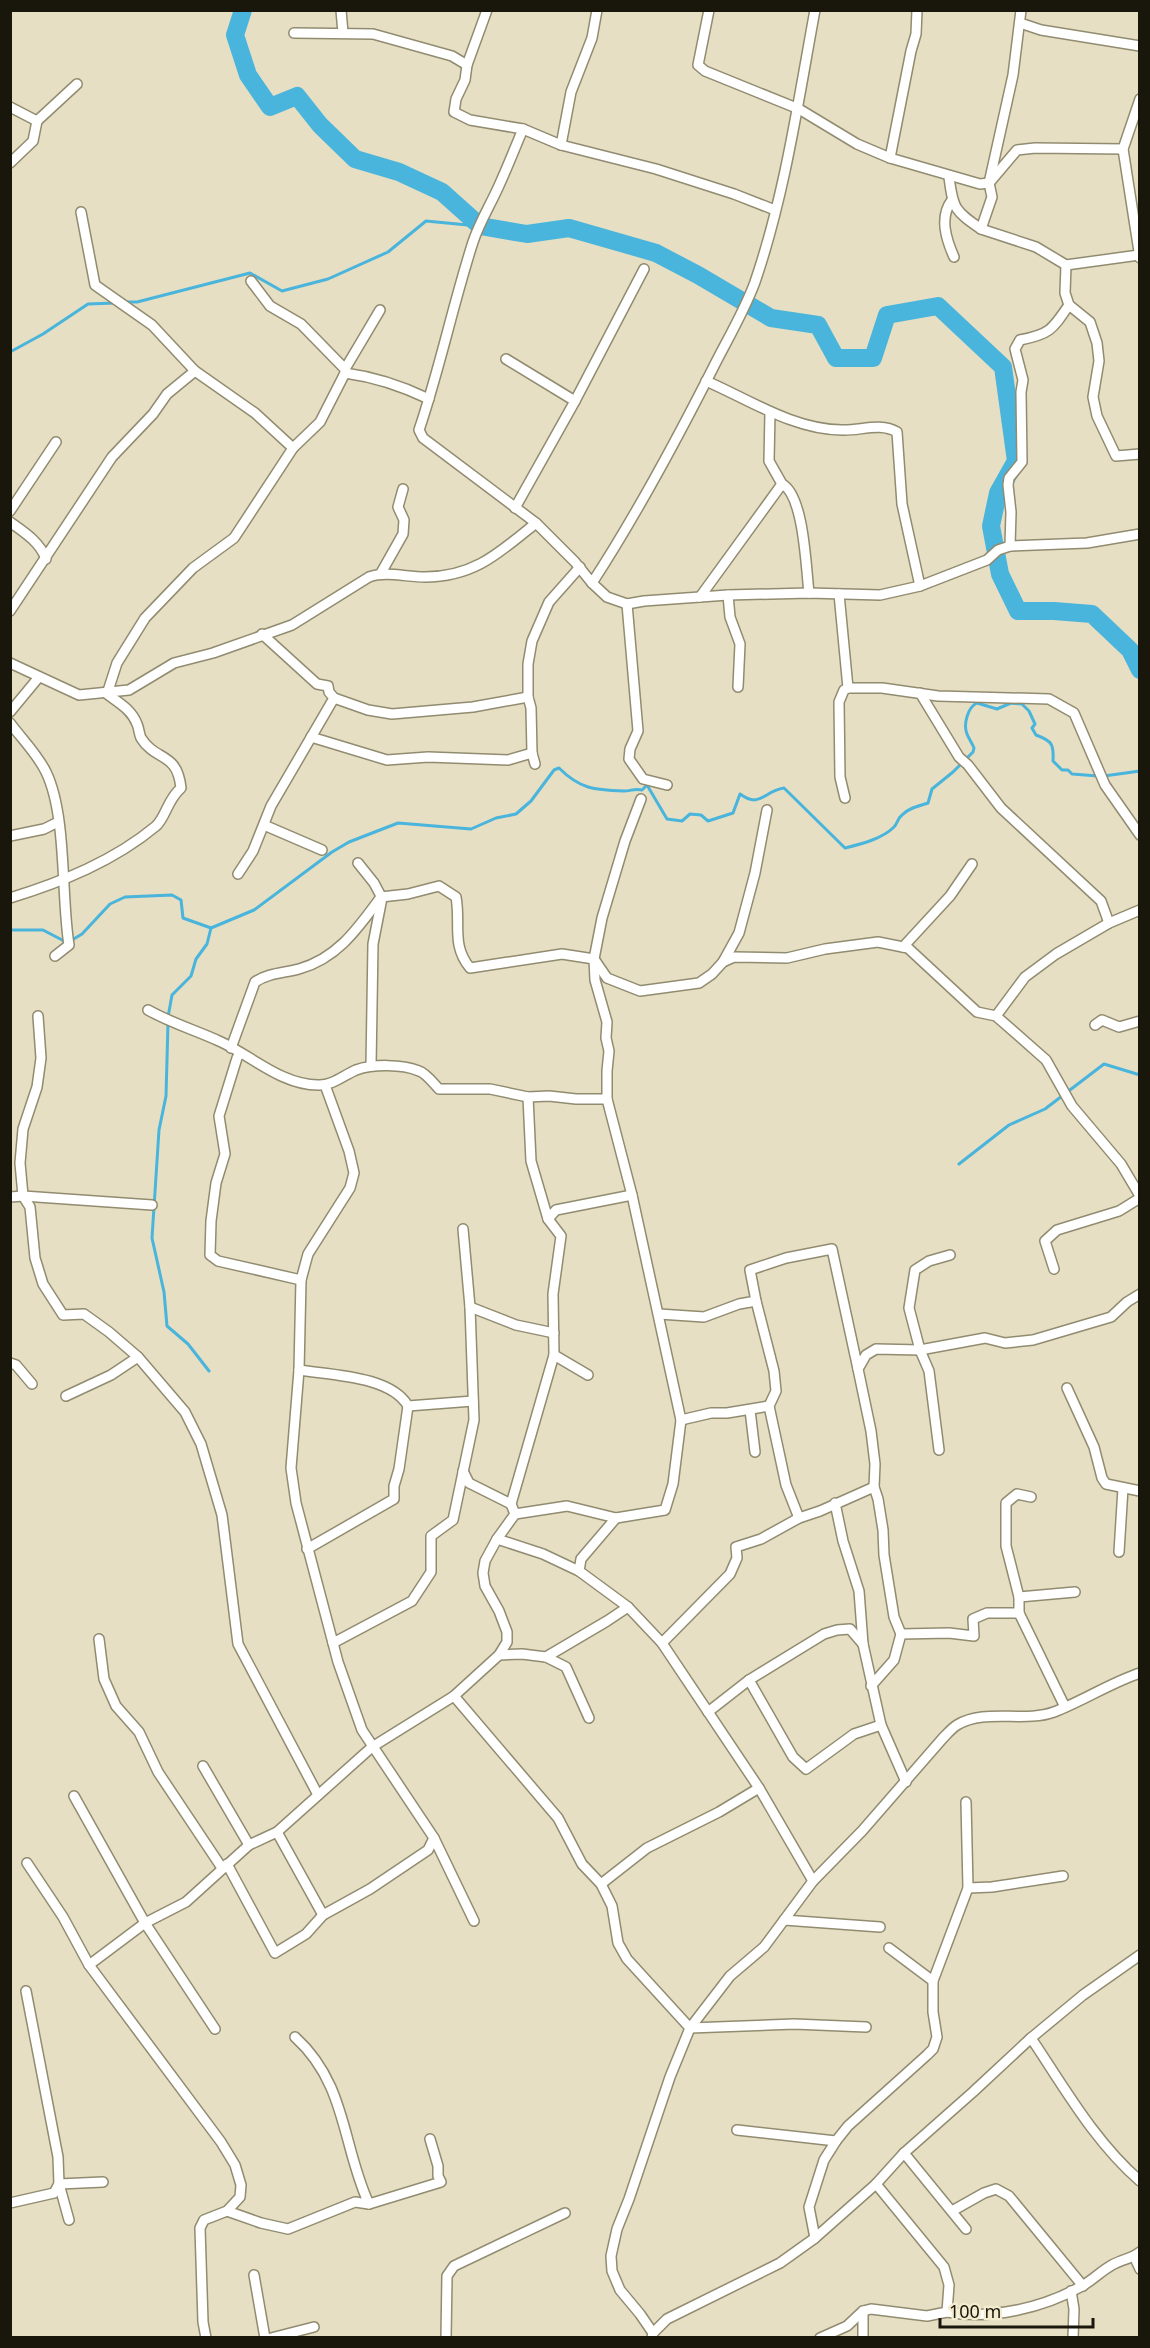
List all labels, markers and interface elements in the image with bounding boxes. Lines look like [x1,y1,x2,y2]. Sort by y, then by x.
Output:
scale bar [940,2291,1093,2329]
text: 100 m [949,2299,1001,2323]

